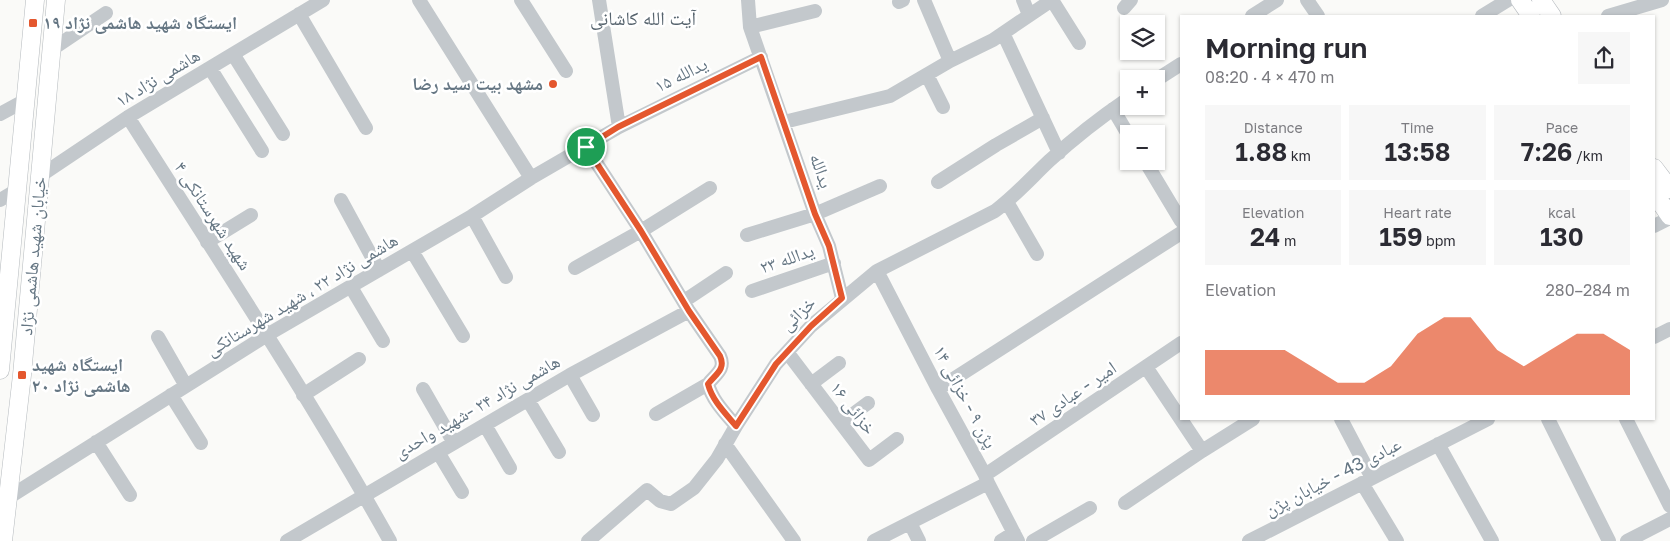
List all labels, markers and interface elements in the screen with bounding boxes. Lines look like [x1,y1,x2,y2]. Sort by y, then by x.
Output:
district label: آیت الله کاشانی [590,6,697,30]
place label: ایستگاه شهید هاشمی نژاد ۱۹ [43,11,237,34]
map controls [1120,15,1165,170]
button: layers [1120,15,1165,60]
marker: ایستگاه شهید هاشمی نژاد ۱۹ [27,17,39,29]
text: Morning run [1205,31,1368,64]
button: share [1578,32,1630,84]
street label: هاشمی نژاد ۱۸ [111,43,204,112]
street label: یدالله ۱۵ [651,52,711,97]
text: 08:20 · 4 × 470 m [1205,67,1334,87]
button: + [1120,70,1165,115]
place label: مشهد بيت سيد رضا [412,72,543,95]
marker: مشهد بيت سيد رضا [547,78,559,90]
text: Distance [1244,119,1303,136]
text: Time [1401,119,1434,136]
text: Pace [1545,119,1578,136]
button: − [1120,125,1165,170]
pin [565,126,607,168]
icon: arrive [572,133,600,161]
text: 1.88 [1235,136,1287,167]
text: 13:58 [1384,136,1451,167]
text: 7:26 [1521,136,1572,167]
text: km [1287,147,1311,164]
text: /km [1572,147,1603,164]
street label: یدالله [805,150,838,191]
street label: شهید شهرستانکی ۴ [170,157,257,275]
street label: خیابان شهید هاشمی نژاد [14,176,51,336]
text: Elevation [1242,204,1304,221]
text: Heart rate [1383,204,1452,221]
text: kcal [1548,204,1576,221]
text: 24 [1250,221,1281,252]
text: 159 [1379,221,1423,252]
text: 130 [1540,221,1584,252]
street label: هاشمی نژاد ۲۲ ، شهید شهرستانکی [202,228,402,361]
text: m [1281,232,1296,249]
text: bpm [1423,232,1456,249]
street label: یدالله ۲۳ [757,239,817,278]
text: Elevation [1205,280,1276,300]
text: 280–284 m [1546,280,1630,300]
street label: خزائی [775,291,820,336]
street label: پژن ۹ - خزائی ۱۴ [929,341,1002,452]
street label: هاشمی نژاد ۲۴ -شهید واحدی [390,350,564,463]
place label: ایستگاه شهید هاشمی نژاد ۲۰ [32,353,131,397]
street label: امیر - عبادی ۳۷ [1025,356,1121,431]
marker: ایستگاه شهید هاشمی نژاد ۲۰ [16,369,28,381]
street label: خزائی ۱۶ [826,377,881,439]
street label: عبادی 43 - خیابان پژن [1261,432,1405,521]

